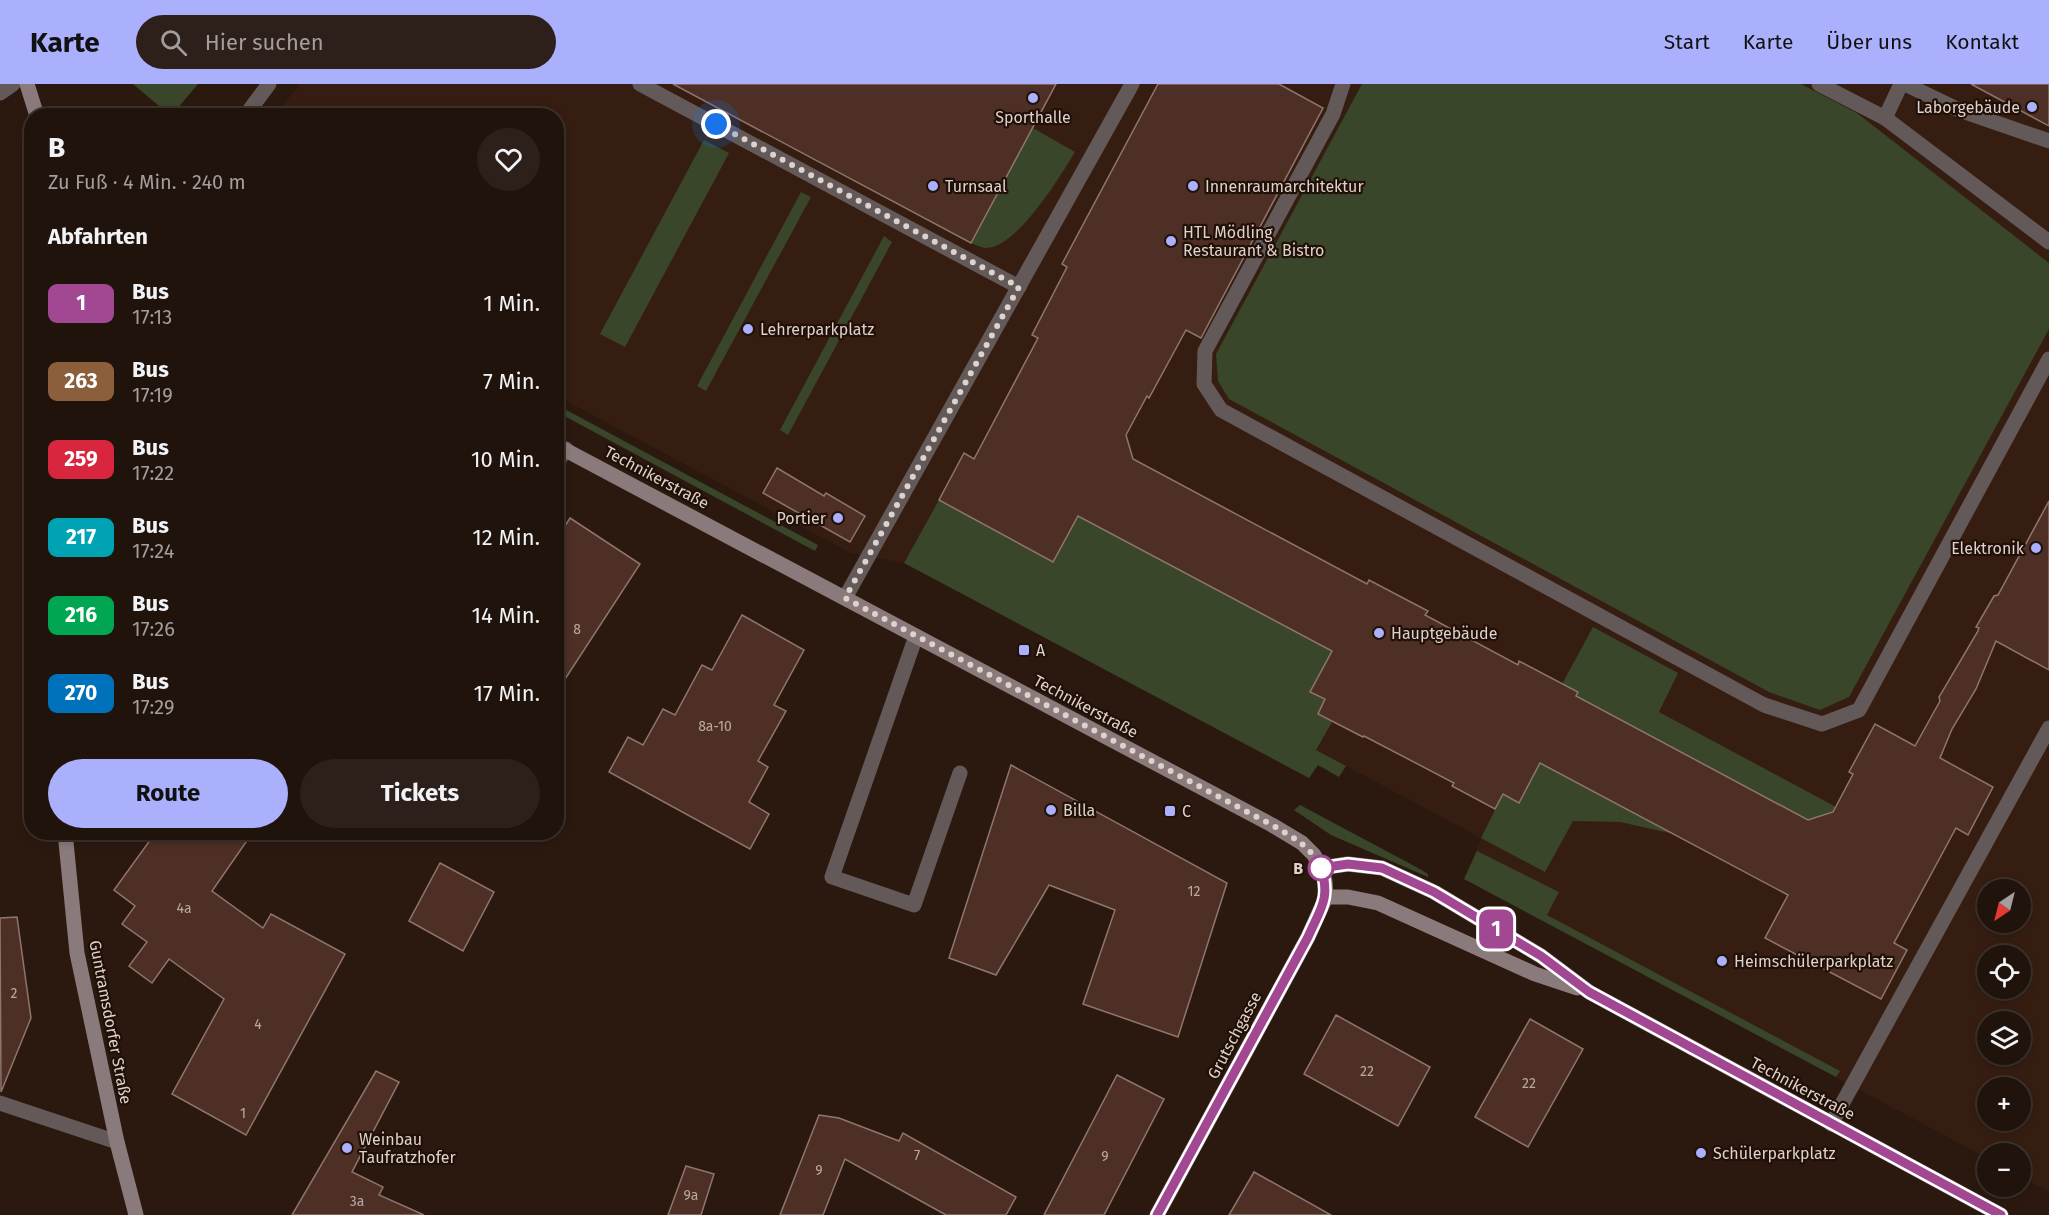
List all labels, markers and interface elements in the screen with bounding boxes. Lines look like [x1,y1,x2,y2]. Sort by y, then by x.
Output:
search box [136,15,556,69]
text: Karte [30,26,100,59]
icon: search [157,26,190,59]
text: Hier suchen [205,29,324,56]
text: Start [1664,29,1710,55]
text: Karte [1743,29,1793,55]
text: Über uns [1826,29,1912,55]
text: Kontakt [1945,29,2019,55]
marker: Sporthalle [1026,91,1040,105]
place label: Laborgebäude [1916,98,2020,117]
marker: Laborgebäude [2025,100,2039,114]
place label: Sporthalle [995,108,1071,127]
your location [701,109,731,139]
button: heart [477,128,540,191]
text: B [48,131,65,164]
text: Zu Fuß · 4 Min. · 240 m [48,170,246,194]
place label: Turnsaal [945,177,1007,196]
place label: Innenraumarchitektur [1205,177,1364,196]
marker: Turnsaal [926,179,940,193]
marker: Innenraumarchitektur [1186,179,1200,193]
text: Abfahrten [48,223,148,250]
place label: HTL Mödling Restaurant & Bistro [1183,223,1324,260]
marker: HTL Mödling Restaurant & Bistro [1164,234,1178,248]
text: Bus [132,278,169,305]
text: 1 [76,290,86,316]
text: 1 Min. [483,290,540,317]
text: 17:13 [132,305,172,329]
place label: Lehrerparkplatz [760,320,874,339]
marker: Lehrerparkplatz [741,322,755,336]
text: Bus [132,356,169,383]
text: 263 [64,368,98,394]
text: 7 Min. [483,368,540,395]
text: 17:19 [132,383,173,407]
text: Bus [132,434,169,461]
street label: Technikerstraße [601,442,712,513]
text: 259 [64,446,98,472]
text: 10 Min. [471,446,540,473]
text: 17:22 [132,461,174,485]
place label: Portier [776,509,827,528]
marker: Portier [831,511,845,525]
text: Bus [132,512,169,539]
text: 217 [66,524,96,550]
text: 12 Min. [472,524,540,551]
text: 17:24 [132,539,174,563]
place label: Elektronik [1951,539,2025,558]
marker: Elektronik [2029,541,2043,555]
text: Bus [132,590,169,617]
text: 216 [65,602,97,628]
text: 14 Min. [471,602,540,629]
text: 17:26 [132,617,175,641]
house number: 8 [573,621,581,638]
place label: Hauptgebäude [1391,624,1497,643]
marker: Hauptgebäude [1372,626,1386,640]
place label: A [1036,641,1046,660]
marker: A [1017,643,1031,657]
text: Bus [132,668,169,695]
street label: Technikerstraße [1030,671,1141,742]
text: 270 [65,680,97,706]
text: 17 Min. [473,680,540,707]
text: 17:29 [132,695,175,719]
house number: 8a-10 [698,718,732,735]
button: Route [48,759,288,828]
button: Tickets [300,759,540,828]
place label: Billa [1063,801,1095,820]
place label: C [1182,802,1191,821]
marker: Billa [1044,803,1058,817]
marker: C [1163,804,1177,818]
marker: B [1308,855,1334,881]
place label: B [1293,859,1303,878]
north arrow [1977,879,2031,933]
map controls [1977,879,2031,1197]
house number: 12 [1188,883,1201,900]
house number: 4a [176,900,192,917]
line badge: 1 [1476,910,1516,948]
text: 1 [1491,916,1501,942]
street label: Guntramsdorfer Straße [85,939,136,1106]
button: locate [1977,945,2031,999]
place label: Heimschülerparkplatz [1734,952,1893,971]
marker: Heimschülerparkplatz [1715,954,1729,968]
house number: 2 [11,985,18,1002]
street label: Grutschgasse [1204,988,1265,1082]
button: layers [1977,1011,2031,1065]
house number: 4 [254,1016,262,1033]
street label: Technikerstraße [1747,1053,1858,1124]
house number: 22 [1360,1063,1374,1080]
house number: 22 [1522,1075,1536,1092]
button: + [1977,1077,2031,1131]
house number: 1 [240,1105,246,1122]
place label: Weinbau Taufratzhofer [359,1130,457,1167]
marker: Weinbau Taufratzhofer [340,1141,354,1155]
button: − [1977,1143,2031,1197]
place label: Schülerparkplatz [1713,1144,1836,1163]
marker: Schülerparkplatz [1694,1146,1708,1160]
house number: 7 [914,1147,920,1164]
house number: 9 [1101,1148,1109,1165]
house number: 9 [815,1162,823,1179]
house number: 9a [684,1187,698,1204]
house number: 3a [350,1193,364,1210]

